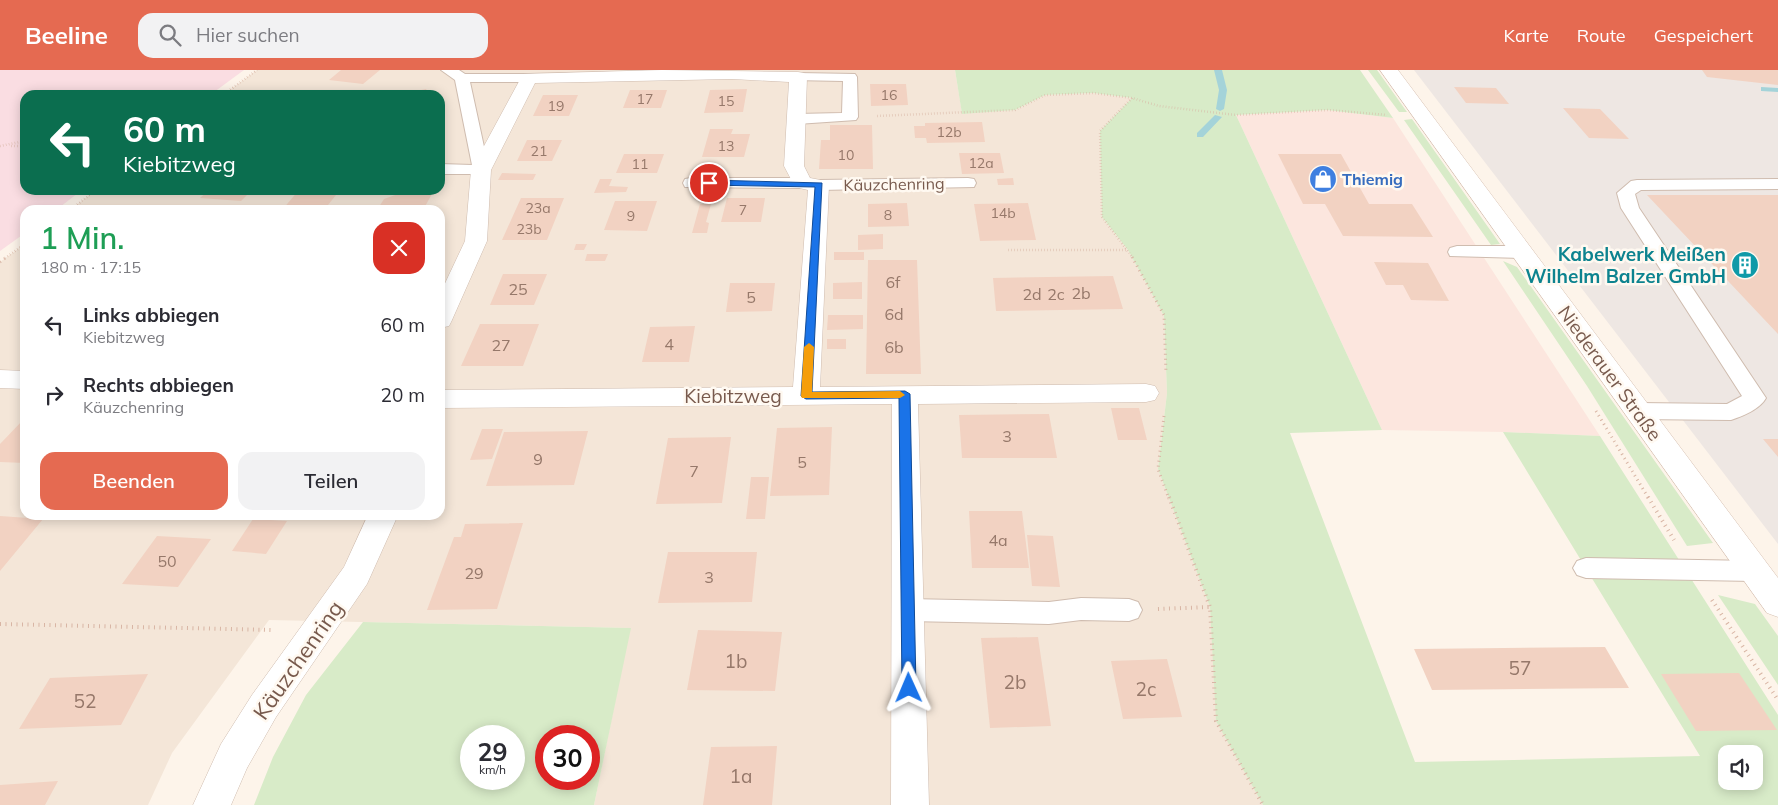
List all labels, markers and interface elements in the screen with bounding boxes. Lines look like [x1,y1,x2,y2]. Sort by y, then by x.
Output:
search box [138,13,488,58]
text: Beeline [25,20,108,50]
icon: search [156,21,184,49]
text: Hier suchen [196,23,300,47]
text: Karte [1504,24,1549,47]
text: Route [1577,24,1626,47]
text: Gespeichert [1654,24,1753,47]
house number: 16 [881,86,897,104]
house number: 17 [637,90,653,108]
house number: 15 [718,92,734,110]
house number: 19 [548,97,564,115]
text: 60 m [123,107,206,151]
icon: left [40,110,105,175]
house number: 12b [936,123,962,141]
house number: 13 [718,137,734,155]
house number: 21 [531,142,547,160]
house number: 10 [838,146,854,164]
text: Kiebitzweg [123,150,236,178]
house number: 12a [968,154,994,172]
house number: 11 [632,155,648,173]
pin [688,162,730,204]
shop icon: Thiemig [1308,164,1338,194]
icon: arrive [695,169,723,197]
place label: Thiemig [1342,169,1403,189]
street label: Käuzchenring [843,173,945,195]
house number: 23a [525,199,551,217]
house number: 7 [739,201,747,219]
house number: 14b [990,204,1016,222]
house number: 8 [884,206,892,224]
house number: 9 [627,207,635,225]
text: 1 Min. [40,219,124,257]
house number: 23b [516,220,542,238]
button: close [373,222,425,274]
place label: Kabelwerk Meißen Wilhelm Balzer GmbH [1525,242,1726,288]
building icon: Kabelwerk Meißen Wilhelm Balzer GmbH [1730,250,1760,280]
text: 180 m · 17:15 [40,257,141,277]
house number: 6f [885,272,901,292]
house number: 25 [508,279,528,299]
house number: 2b [1071,283,1091,303]
house number: 2d [1022,284,1042,304]
house number: 2c [1047,284,1065,304]
house number: 5 [746,287,756,307]
street label: Niederauer Straße [1553,301,1667,445]
text: Links abbiegen [83,303,220,327]
house number: 6d [884,304,904,324]
icon: left [40,311,68,339]
text: 60 m [381,313,425,337]
text: Kiebitzweg [83,327,165,347]
house number: 4 [664,334,674,354]
house number: 27 [491,335,511,355]
house number: 6b [884,337,904,357]
text: Rechts abbiegen [83,373,234,397]
icon: right [40,381,68,409]
text: 20 m [381,383,425,407]
street label: Kiebitzweg [684,384,782,408]
text: Käuzchenring [83,397,184,417]
house number: 3 [1002,426,1012,446]
house number: 9 [533,449,543,469]
button: Beenden [40,452,228,510]
button: Teilen [238,452,425,510]
house number: 5 [797,452,807,472]
house number: 7 [689,461,699,481]
house number: 4a [988,530,1008,550]
house number: 50 [157,551,177,571]
house number: 29 [464,563,484,583]
house number: 3 [704,567,714,587]
street label: Käuzchenring [247,595,349,725]
house number: 1b [725,649,747,673]
house number: 57 [1509,656,1531,680]
position arrow [882,661,934,713]
house number: 2b [1004,670,1026,694]
house number: 2c [1136,677,1156,701]
house number: 52 [74,689,96,713]
speed limit sign: 30 [535,725,600,790]
text: 29 [477,736,508,767]
map controls [1718,745,1763,790]
button: sound [1718,745,1763,790]
text: km/h [479,762,506,777]
house number: 1a [730,764,752,788]

